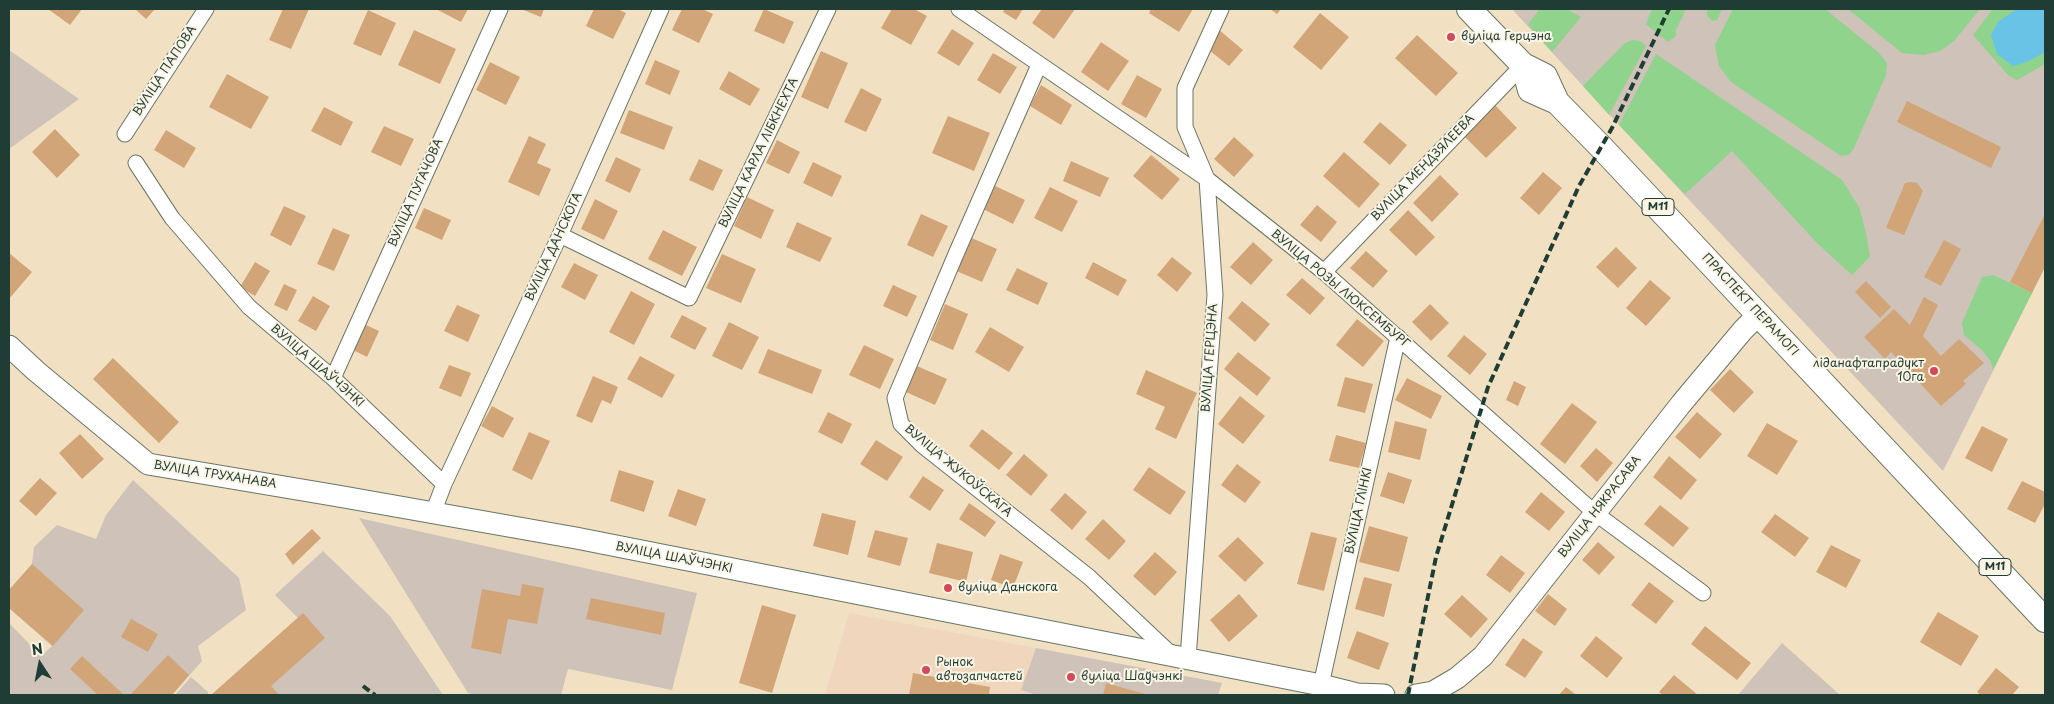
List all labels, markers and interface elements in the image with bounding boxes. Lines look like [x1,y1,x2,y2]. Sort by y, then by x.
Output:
street label: ВУЛІЦА ПАПОВА [130,23,200,119]
place label: вуліца Герцэна [1461,30,1552,44]
marker: вуліца Герцэна [1445,31,1457,43]
street label: ВУЛІЦА КАРЛА ЛІБКНЕХТА [716,75,802,231]
street label: ВУЛІЦА МЕНДЗЯЛЕЕВА [1368,112,1478,224]
street label: ВУЛІЦА ПУГАЧОВА [386,137,446,249]
street label: ВУЛІЦА ДАНСКОГА [522,190,586,304]
road number: М11 [1642,198,1674,216]
street label: ВУЛІЦА РОЗЫ ЛЮКСЕМБУРГ [1268,227,1412,351]
street label: ПРАСПЕКТ ПЕРАМОГІ [1699,251,1801,359]
street label: ВУЛІЦА ГЕРЦЭНА [1199,303,1221,413]
street label: ВУЛІЦА ШАЎЧЭНКІ [267,321,367,411]
place label: ліданафтапрадукт 10га [1813,357,1924,385]
marker: ліданафтапрадукт 10га [1928,365,1940,377]
street label: ВУЛІЦА ЖУКОЎСКАГА [901,422,1015,520]
street label: ВУЛІЦА НЯКРАСАВА [1556,453,1644,561]
street label: ВУЛІЦА ТРУХАНАВА [152,458,278,492]
street label: ВУЛІЦА ГЛІНКІ [1343,466,1375,556]
street label: ВУЛІЦА ШАЎЧЭНКІ [614,540,734,576]
road number: М11 [1979,558,2011,576]
place label: вуліца Данскога [958,581,1058,595]
marker: вуліца Данскога [942,582,954,594]
text: N [30,637,44,660]
north arrow [15,639,65,689]
place label: Рынок автозапчастей [936,656,1023,684]
marker: Рынок автозапчастей [920,664,932,676]
place label: вуліца Шаўчэнкі [1081,670,1183,684]
marker: вуліца Шаўчэнкі [1065,671,1077,683]

